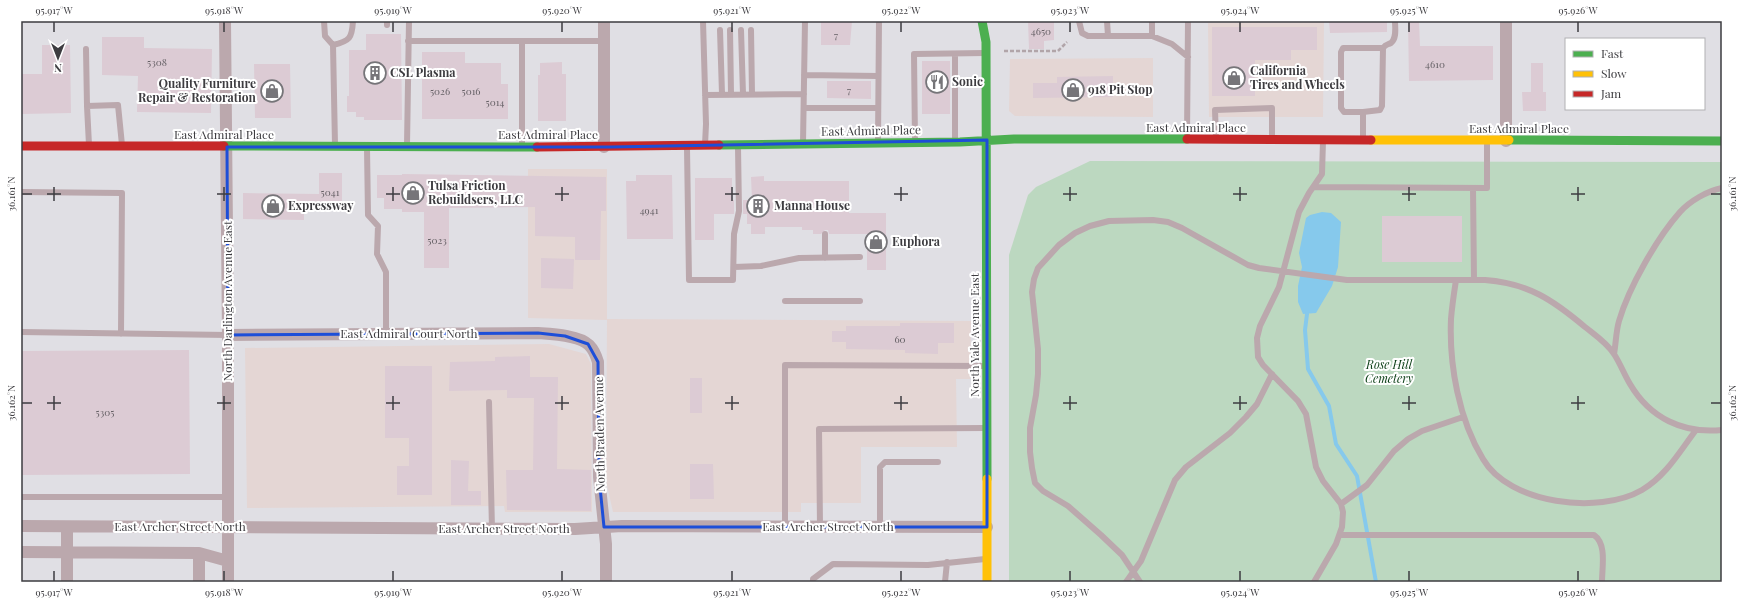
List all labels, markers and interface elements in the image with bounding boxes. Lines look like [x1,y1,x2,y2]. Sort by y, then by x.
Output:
text: 95.917°W [36,3,73,17]
text: 95.918°W [205,3,244,17]
text: 95.919°W [374,3,413,17]
text: 95.920°W [542,3,583,17]
text: 95.921°W [713,3,752,17]
text: 95.922°W [882,3,921,17]
text: 95.923°W [1051,3,1090,17]
text: 95.924°W [1221,3,1260,17]
text: 95.925°W [1390,3,1429,17]
text: 95.926°W [1558,3,1598,17]
house number: 4650 [1031,24,1051,38]
house number: 7 [834,28,838,42]
north arrow [38,38,78,78]
legend [1565,38,1705,110]
text: Fast [1601,45,1624,61]
house number: 5308 [147,55,167,69]
house number: 4610 [1425,57,1445,71]
building icon: CSL Plasma [362,60,388,86]
text: N [54,61,62,76]
place label: California Tires and Wheels [1250,62,1345,92]
place label: CSL Plasma [390,64,456,80]
shop icon: California Tires and Wheels [1221,65,1247,91]
text: Slow [1601,65,1627,81]
restaurant icon: Sonic [924,69,950,95]
place label: Sonic [952,73,983,89]
place label: Quality Furniture Repair & Restoration [138,75,257,105]
shop icon: 918 Pit Stop [1060,77,1086,103]
shop icon: Quality Furniture Repair & Restoration [259,78,285,104]
place label: 918 Pit Stop [1088,81,1152,97]
house number: 7 [847,83,851,97]
house number: 5026 [430,84,450,98]
house number: 5016 [461,84,481,98]
text: Jam [1600,85,1622,101]
house number: 5014 [486,95,504,109]
street label: East Admiral Place [1146,119,1246,135]
street label: East Admiral Place [1469,120,1569,136]
street label: East Admiral Place [821,121,921,139]
street label: East Admiral Place [174,126,274,142]
street label: East Admiral Place [498,126,598,142]
text: 36.161°N [4,176,18,212]
text: 36.161°N [1725,176,1739,212]
place label: Tulsa Friction Rebuildsers, LLC [428,177,523,207]
shop icon: Tulsa Friction Rebuildsers, LLC [400,180,426,206]
house number: 5041 [321,185,340,199]
shop icon: Expressway [260,193,286,219]
building icon: Manna House [745,193,771,219]
place label: Expressway [288,197,354,213]
place label: Manna House [774,197,850,213]
house number: 4941 [640,203,659,217]
street label: North Darlington Avenue East [219,220,235,381]
shop icon: Euphora [863,229,889,255]
house number: 5023 [427,233,447,247]
place label: Euphora [892,233,941,249]
street label: North Yale Avenue East [966,272,982,397]
street label: East Admiral Court North [340,325,478,341]
house number: 60 [894,332,906,346]
park label: Rose Hill Cemetery [1365,356,1413,386]
street label: North Braden Avenue [590,376,608,492]
text: 36.162°N [4,385,18,421]
text: 36.162°N [1725,385,1739,421]
house number: 5305 [96,405,114,419]
street label: East Archer Street North [114,518,246,534]
street label: East Archer Street North [762,518,894,534]
street label: East Archer Street North [438,520,570,536]
text: 95.917°W [36,585,73,599]
text: 95.918°W [205,585,244,599]
text: 95.919°W [374,585,413,599]
text: 95.920°W [542,585,583,599]
text: 95.921°W [713,585,752,599]
text: 95.922°W [882,585,921,599]
text: 95.923°W [1051,585,1090,599]
text: 95.924°W [1221,585,1260,599]
text: 95.925°W [1390,585,1429,599]
text: 95.926°W [1558,585,1598,599]

